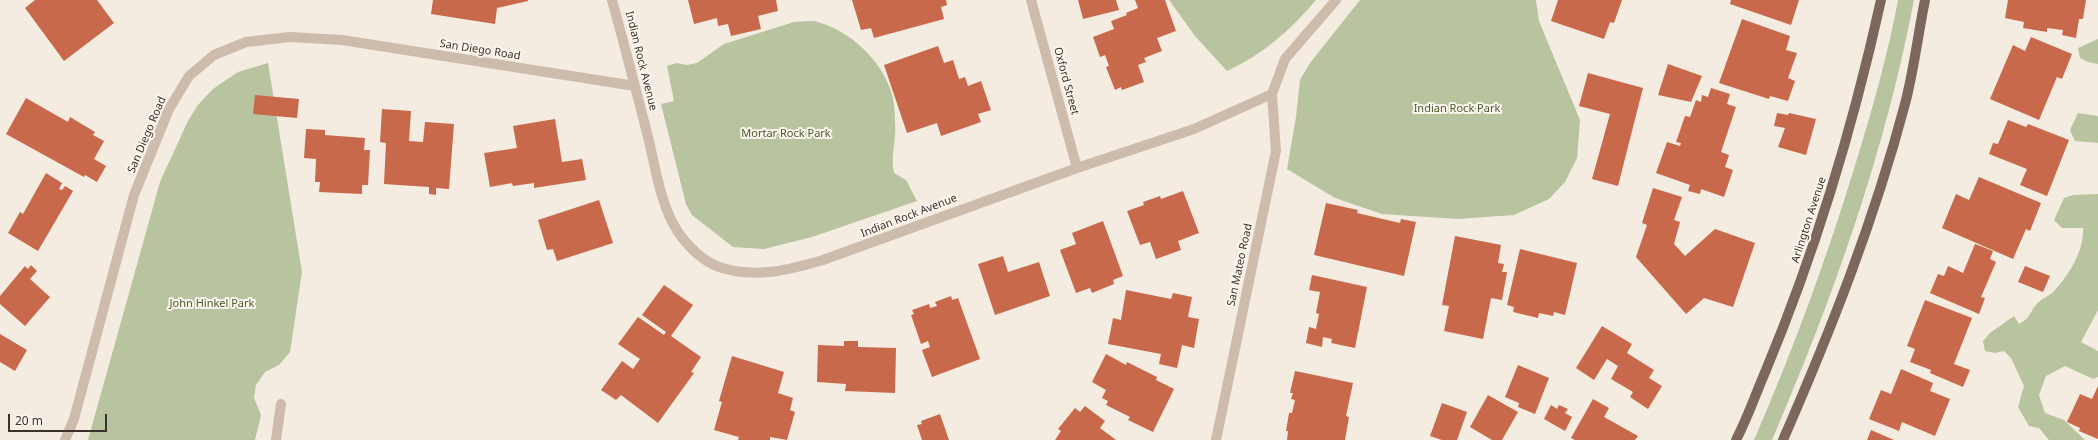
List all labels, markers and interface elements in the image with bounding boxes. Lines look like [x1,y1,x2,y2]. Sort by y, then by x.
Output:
street label: Indian Rock Avenue [622,10,660,112]
street label: San Diego Road [439,37,521,63]
street label: Oxford Street [1051,46,1081,116]
street label: San Diego Road [125,95,169,175]
park label: Indian Rock Park [1414,102,1500,116]
park label: Mortar Rock Park [741,127,831,141]
street label: Arlington Avenue [1789,175,1829,265]
street label: Indian Rock Avenue [859,192,959,240]
street label: San Mateo Road [1225,222,1255,308]
park label: John Hinkel Park [170,297,254,311]
scale bar [10,406,109,432]
text: 20 m [15,412,43,429]

